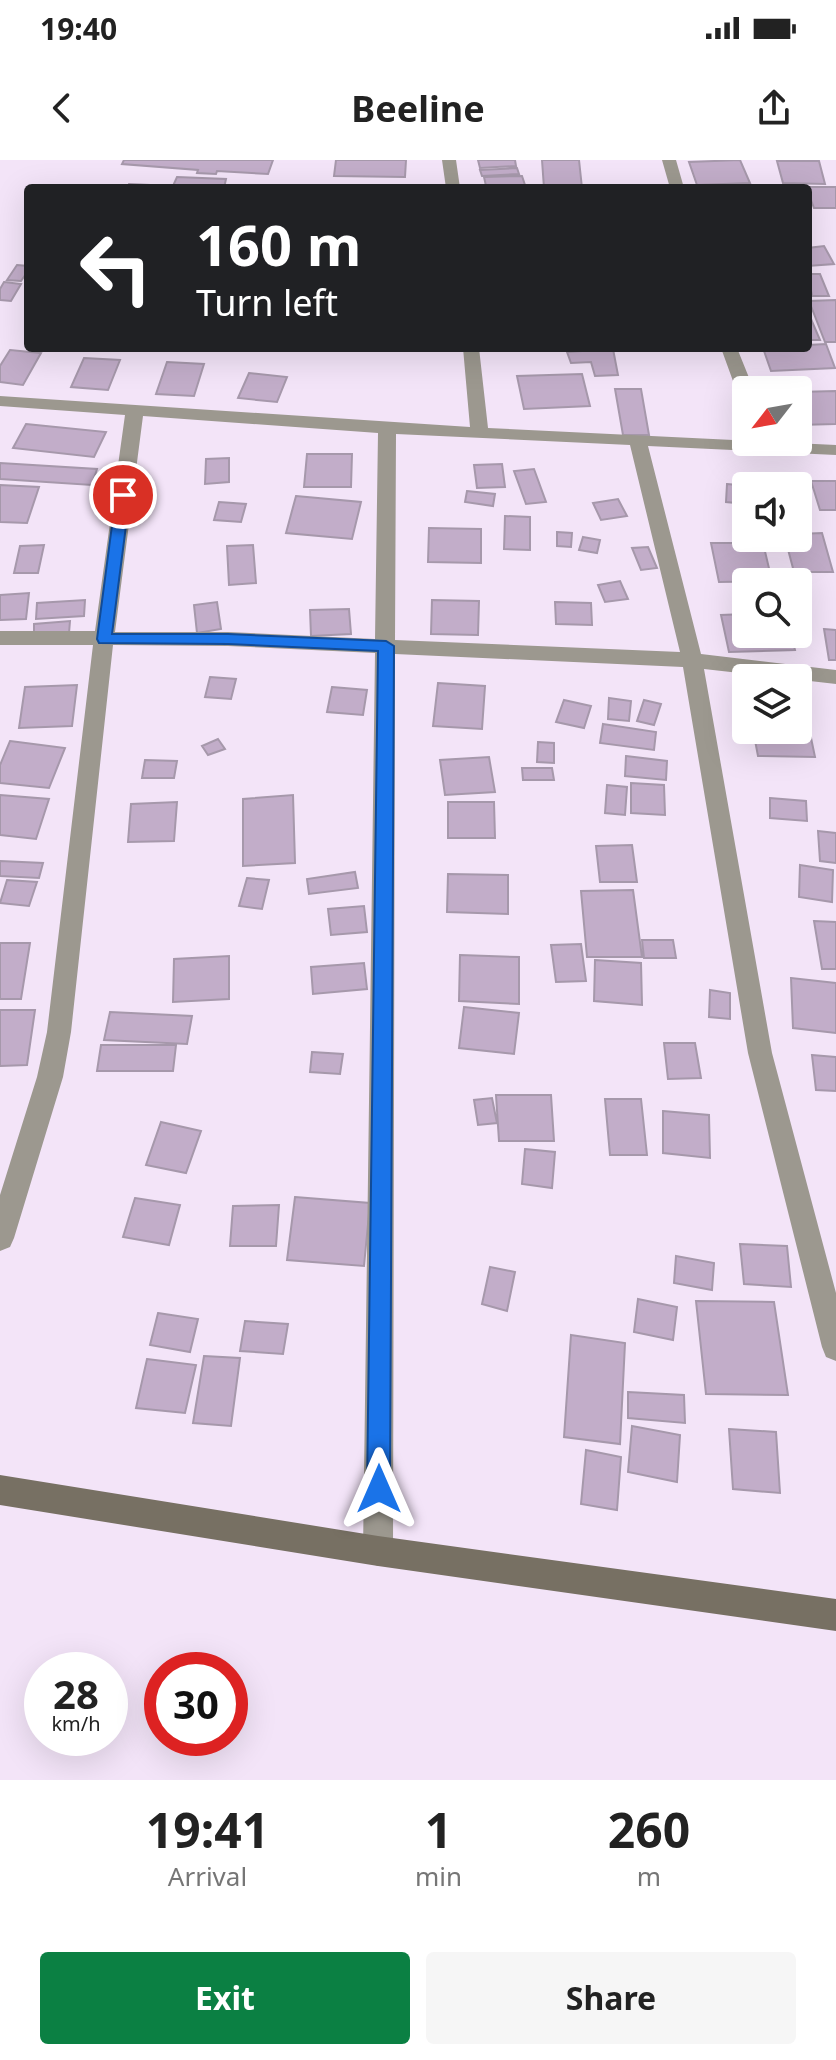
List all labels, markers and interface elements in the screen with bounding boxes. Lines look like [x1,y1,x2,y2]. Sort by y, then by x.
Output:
text: 19:40 [40,8,117,49]
text: Beeline [351,84,485,133]
icon: back [40,86,84,130]
icon: share [752,86,796,130]
text: 160 m [196,206,361,282]
icon: left [64,216,168,320]
text: Turn left [196,278,338,327]
north arrow [732,376,812,456]
map controls [732,376,812,744]
pin [89,461,157,529]
button: sound [732,472,812,552]
icon: arrive [101,473,145,517]
button: search [732,568,812,648]
button: layers [732,664,812,744]
position arrow [337,1447,421,1531]
speed limit sign: 30 [144,1652,248,1756]
text: 28 [53,1666,99,1721]
text: km/h [51,1710,101,1737]
text: 19:41 [146,1797,269,1862]
text: 1 [425,1797,452,1862]
text: 260 [608,1797,690,1862]
text: Arrival [168,1858,247,1894]
text: min [415,1858,462,1894]
text: m [637,1858,661,1894]
button: Exit [40,1952,410,2044]
button: Share [426,1952,796,2044]

